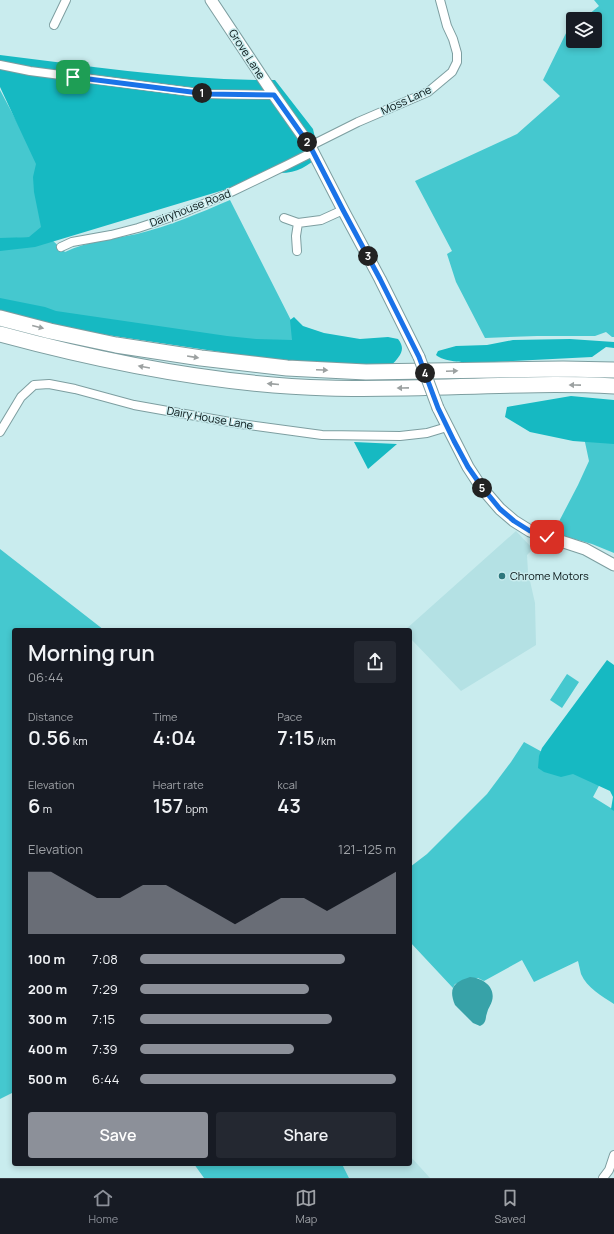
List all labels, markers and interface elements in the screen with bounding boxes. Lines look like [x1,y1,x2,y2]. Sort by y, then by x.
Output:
map controls [566,12,602,48]
button: layers [566,12,602,48]
street label: Grove Lane [226,26,269,82]
pin [56,60,90,94]
icon: arrive [62,66,84,88]
street label: Moss Lane [378,81,434,118]
pin: 1 [192,83,212,103]
text: 1 [200,85,204,100]
pin: 2 [297,132,317,152]
text: 2 [304,134,310,149]
street label: Dairyhouse Road [147,185,233,230]
pin: 3 [358,246,378,266]
text: 3 [365,248,371,263]
one-way arrow [32,325,44,331]
one-way arrow [187,354,199,360]
pin: 4 [415,363,435,383]
one-way arrow [138,364,151,370]
text: 4 [422,365,428,380]
one-way arrow [316,366,328,373]
one-way arrow [446,368,459,374]
one-way arrow [267,381,279,388]
one-way arrow [568,382,581,388]
one-way arrow [397,385,409,392]
street label: Dairy House Lane [166,403,255,433]
pin: 5 [472,478,492,498]
text: 5 [479,480,485,495]
pin [530,520,564,554]
icon: check [536,526,558,548]
place label: Chrome Motors [510,568,589,583]
marker: Chrome Motors [497,571,507,581]
text: Morning run [28,638,155,668]
button: share [354,641,396,683]
text: 06:44 [28,668,63,686]
text: Distance [28,709,73,724]
text: Time [153,709,178,724]
text: Pace [277,709,302,724]
text: 0.56 [28,724,71,751]
text: 4:04 [153,724,196,751]
text: 7:15 [277,724,314,751]
text: km [71,733,88,748]
text: /km [314,733,336,748]
text: Elevation [28,777,74,792]
text: Heart rate [153,777,204,792]
text: kcal [277,777,297,792]
text: 6 [28,792,40,819]
text: 157 [153,792,183,819]
text: 43 [277,792,301,819]
text: m [40,801,52,816]
text: bpm [183,801,208,816]
text: Elevation [28,840,83,858]
text: 121–125 m [338,840,396,858]
text: 100 m [28,950,65,968]
text: 7:08 [92,950,118,968]
text: 200 m [28,980,67,998]
text: 7:29 [92,980,118,998]
text: 300 m [28,1010,67,1028]
text: 7:15 [92,1010,115,1028]
text: 400 m [28,1040,67,1058]
text: 7:39 [92,1040,118,1058]
text: 500 m [28,1070,67,1088]
text: 6:44 [92,1070,119,1088]
button: Save [28,1112,208,1158]
button: Share [216,1112,396,1158]
tab: Home [89,1187,118,1226]
tab: Map [295,1187,317,1226]
tab: Saved [494,1187,525,1226]

